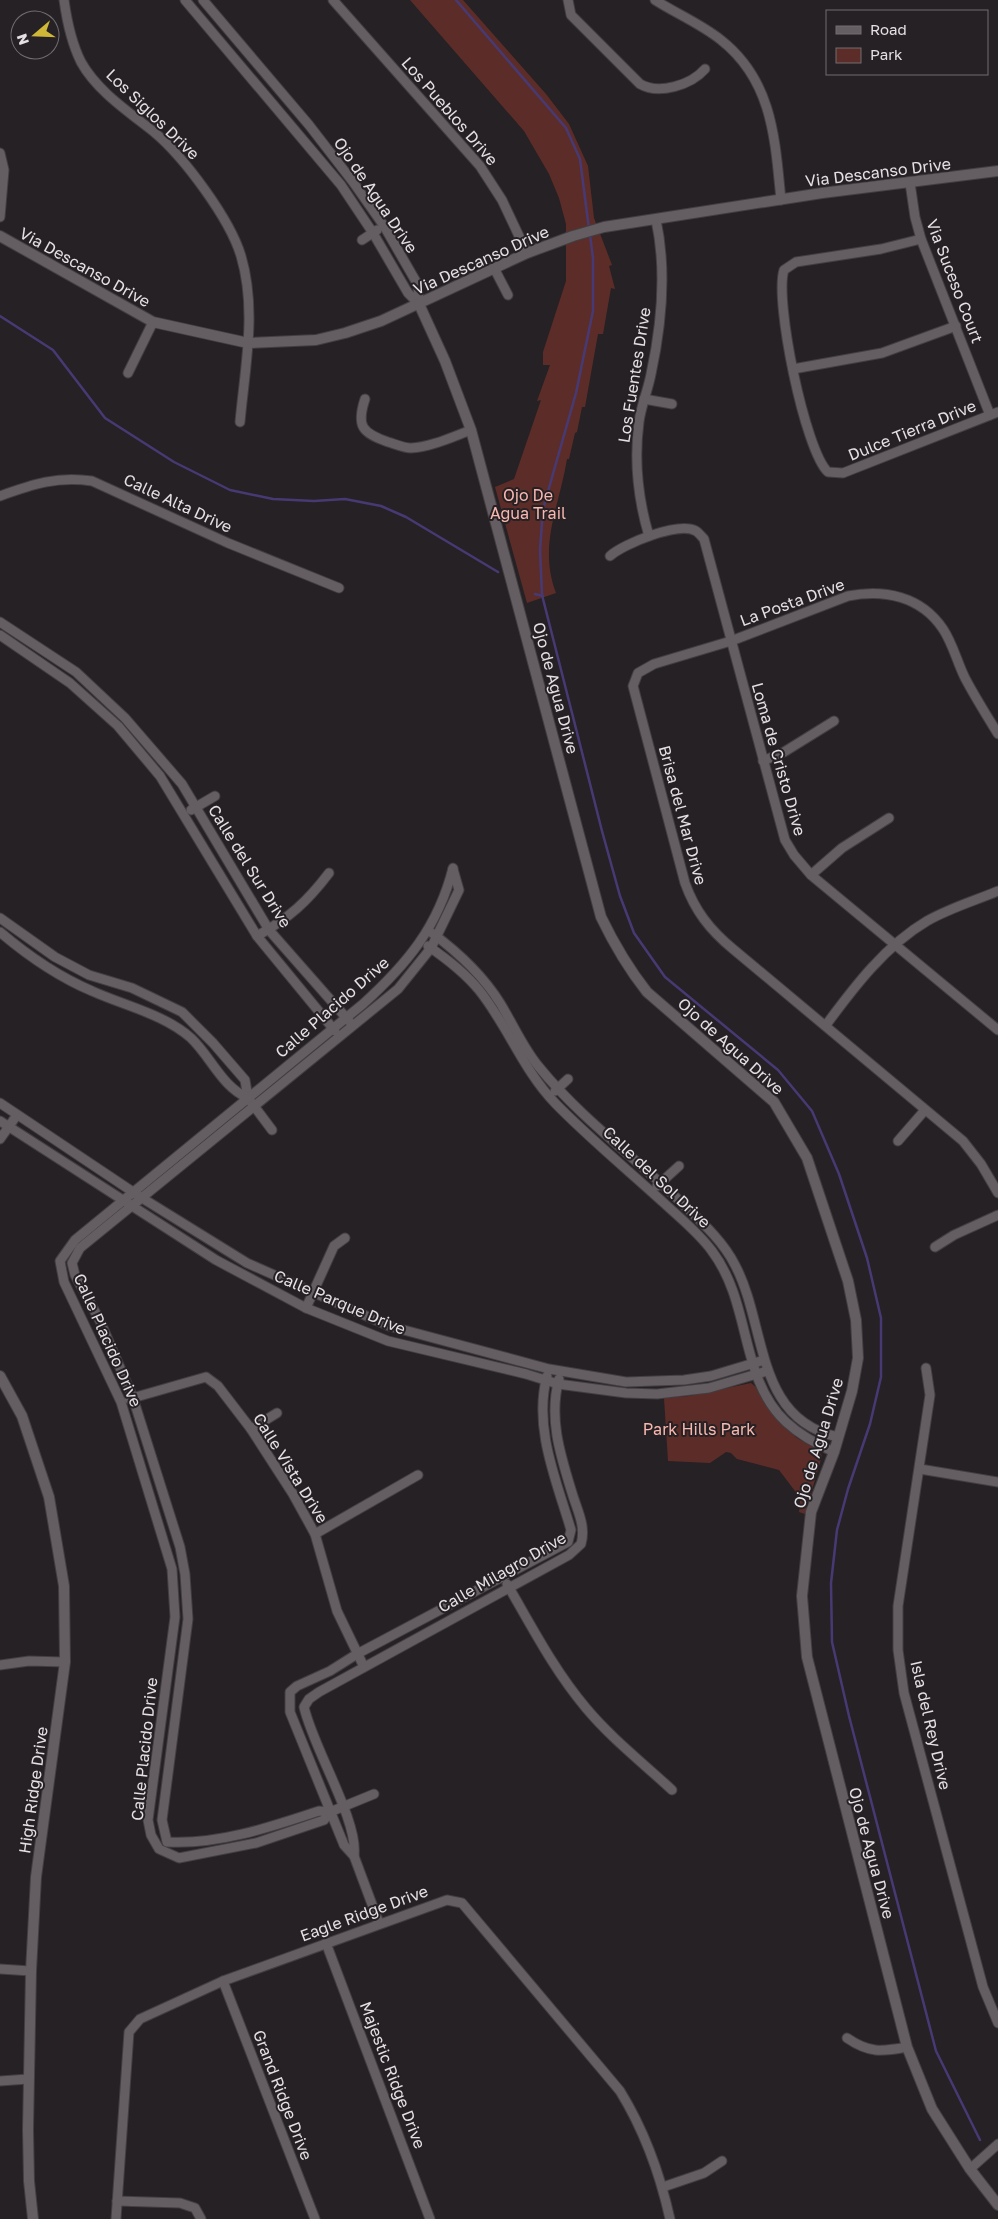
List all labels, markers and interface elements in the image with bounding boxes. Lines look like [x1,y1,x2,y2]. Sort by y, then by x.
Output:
north arrow [10,10,60,60]
legend [826,10,988,75]
text: Road [870,20,907,38]
text: N [12,32,32,47]
text: Park [870,45,903,63]
street label: Los Pueblos Drive [398,53,502,169]
street label: Los Siglos Drive [102,64,204,164]
street label: Ojo de Agua Drive [330,133,422,257]
street label: Via Descanso Drive [804,153,952,191]
street label: Via Suceso Court [922,216,988,346]
street label: Via Descanso Drive [410,221,552,299]
street label: Via Descanso Drive [16,223,154,311]
street label: Los Fuentes Drive [613,306,655,444]
street label: Dulce Tierra Drive [845,395,979,465]
street label: Calle Alta Drive [120,469,236,537]
park label: Ojo De Agua Trail [490,485,566,523]
street label: La Posta Drive [737,574,847,630]
street label: Ojo de Agua Drive [529,620,583,756]
street label: Loma de Cristo Drive [748,680,810,838]
street label: Brisa del Mar Drive [655,743,711,887]
street label: Calle del Sur Drive [204,801,296,931]
street label: Calle Placido Drive [271,952,393,1062]
street label: Ojo de Agua Drive [674,993,788,1099]
street label: Calle del Sol Drive [599,1122,715,1232]
street label: Calle Parque Drive [271,1265,409,1339]
street label: Calle Placido Drive [70,1270,146,1410]
street label: Ojo de Agua Drive [789,1375,847,1511]
street label: Calle Vista Drive [249,1409,333,1527]
park label: Park Hills Park [643,1419,755,1439]
street label: Calle Milagro Drive [434,1527,570,1617]
street label: Isla del Rey Drive [906,1658,956,1792]
street label: Calle Placido Drive [127,1676,161,1822]
street label: High Ridge Drive [14,1725,52,1855]
street label: Ojo de Agua Drive [845,1785,899,1921]
street label: Eagle Ridge Drive [297,1881,431,1945]
street label: Majestic Ridge Drive [356,1999,430,2151]
street label: Grand Ridge Drive [249,2027,317,2163]

